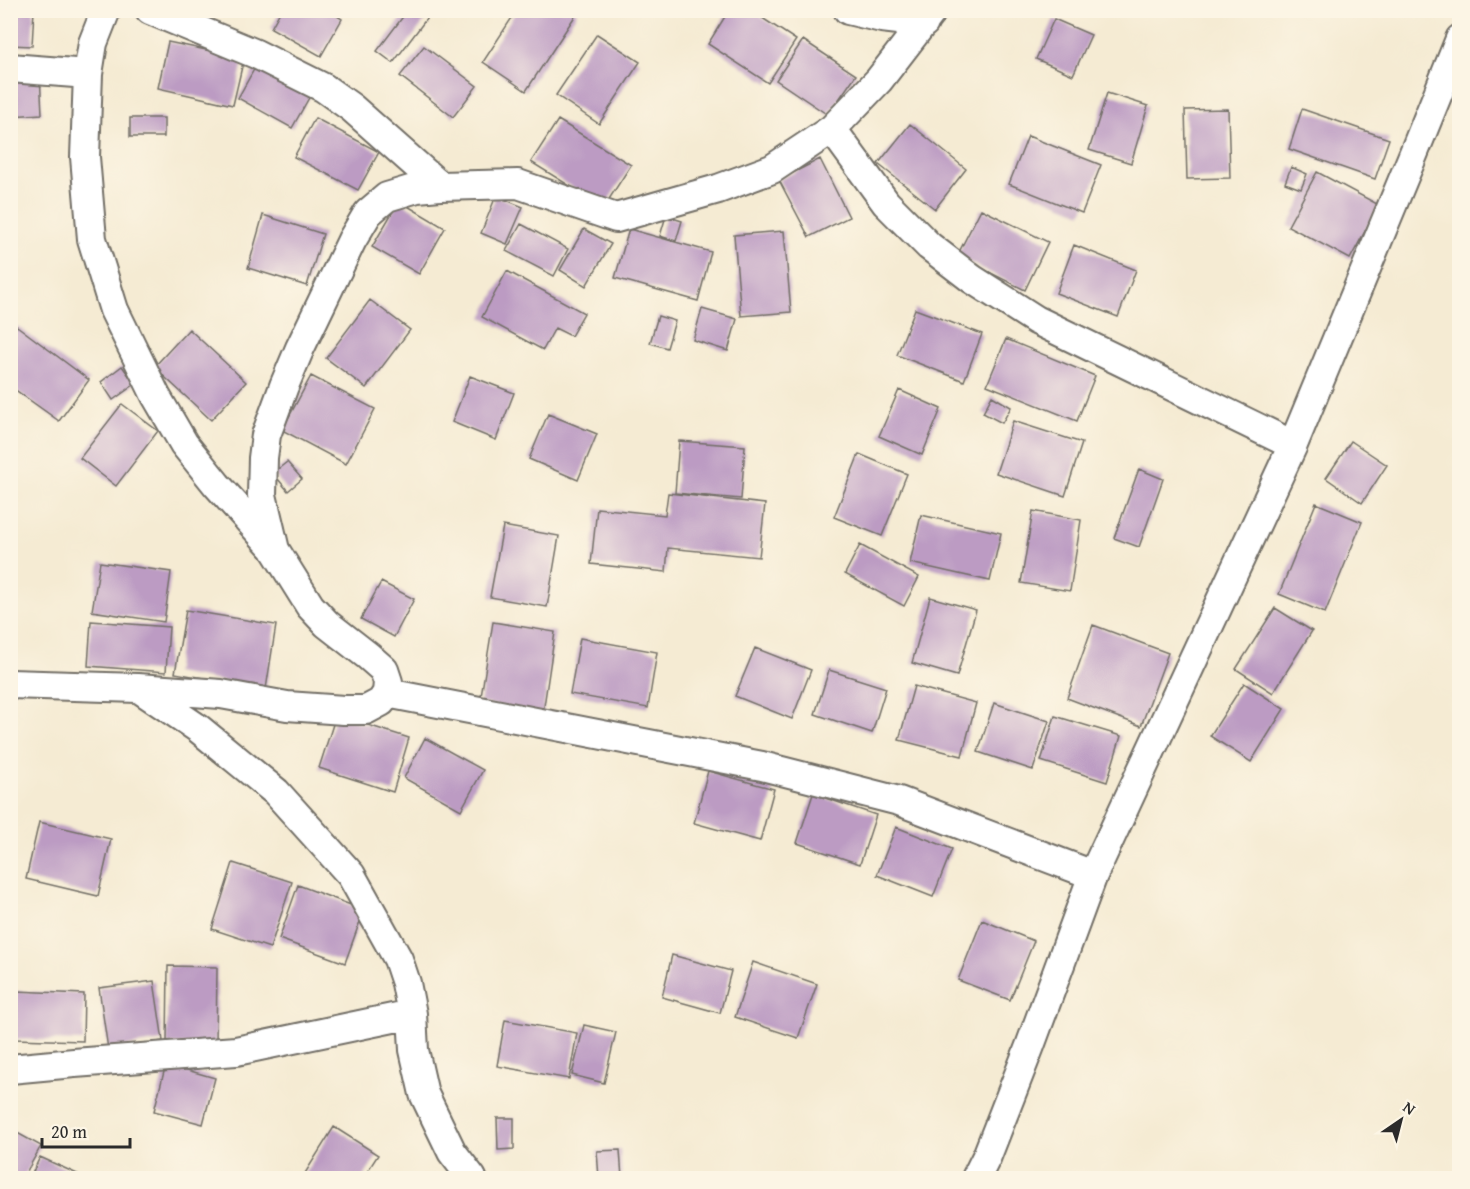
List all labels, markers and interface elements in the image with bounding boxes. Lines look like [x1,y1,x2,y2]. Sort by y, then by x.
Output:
north arrow [1371,1090,1431,1150]
text: N [1398,1095,1421,1121]
scale bar [42,1111,130,1149]
text: 20 m [51,1118,87,1145]

